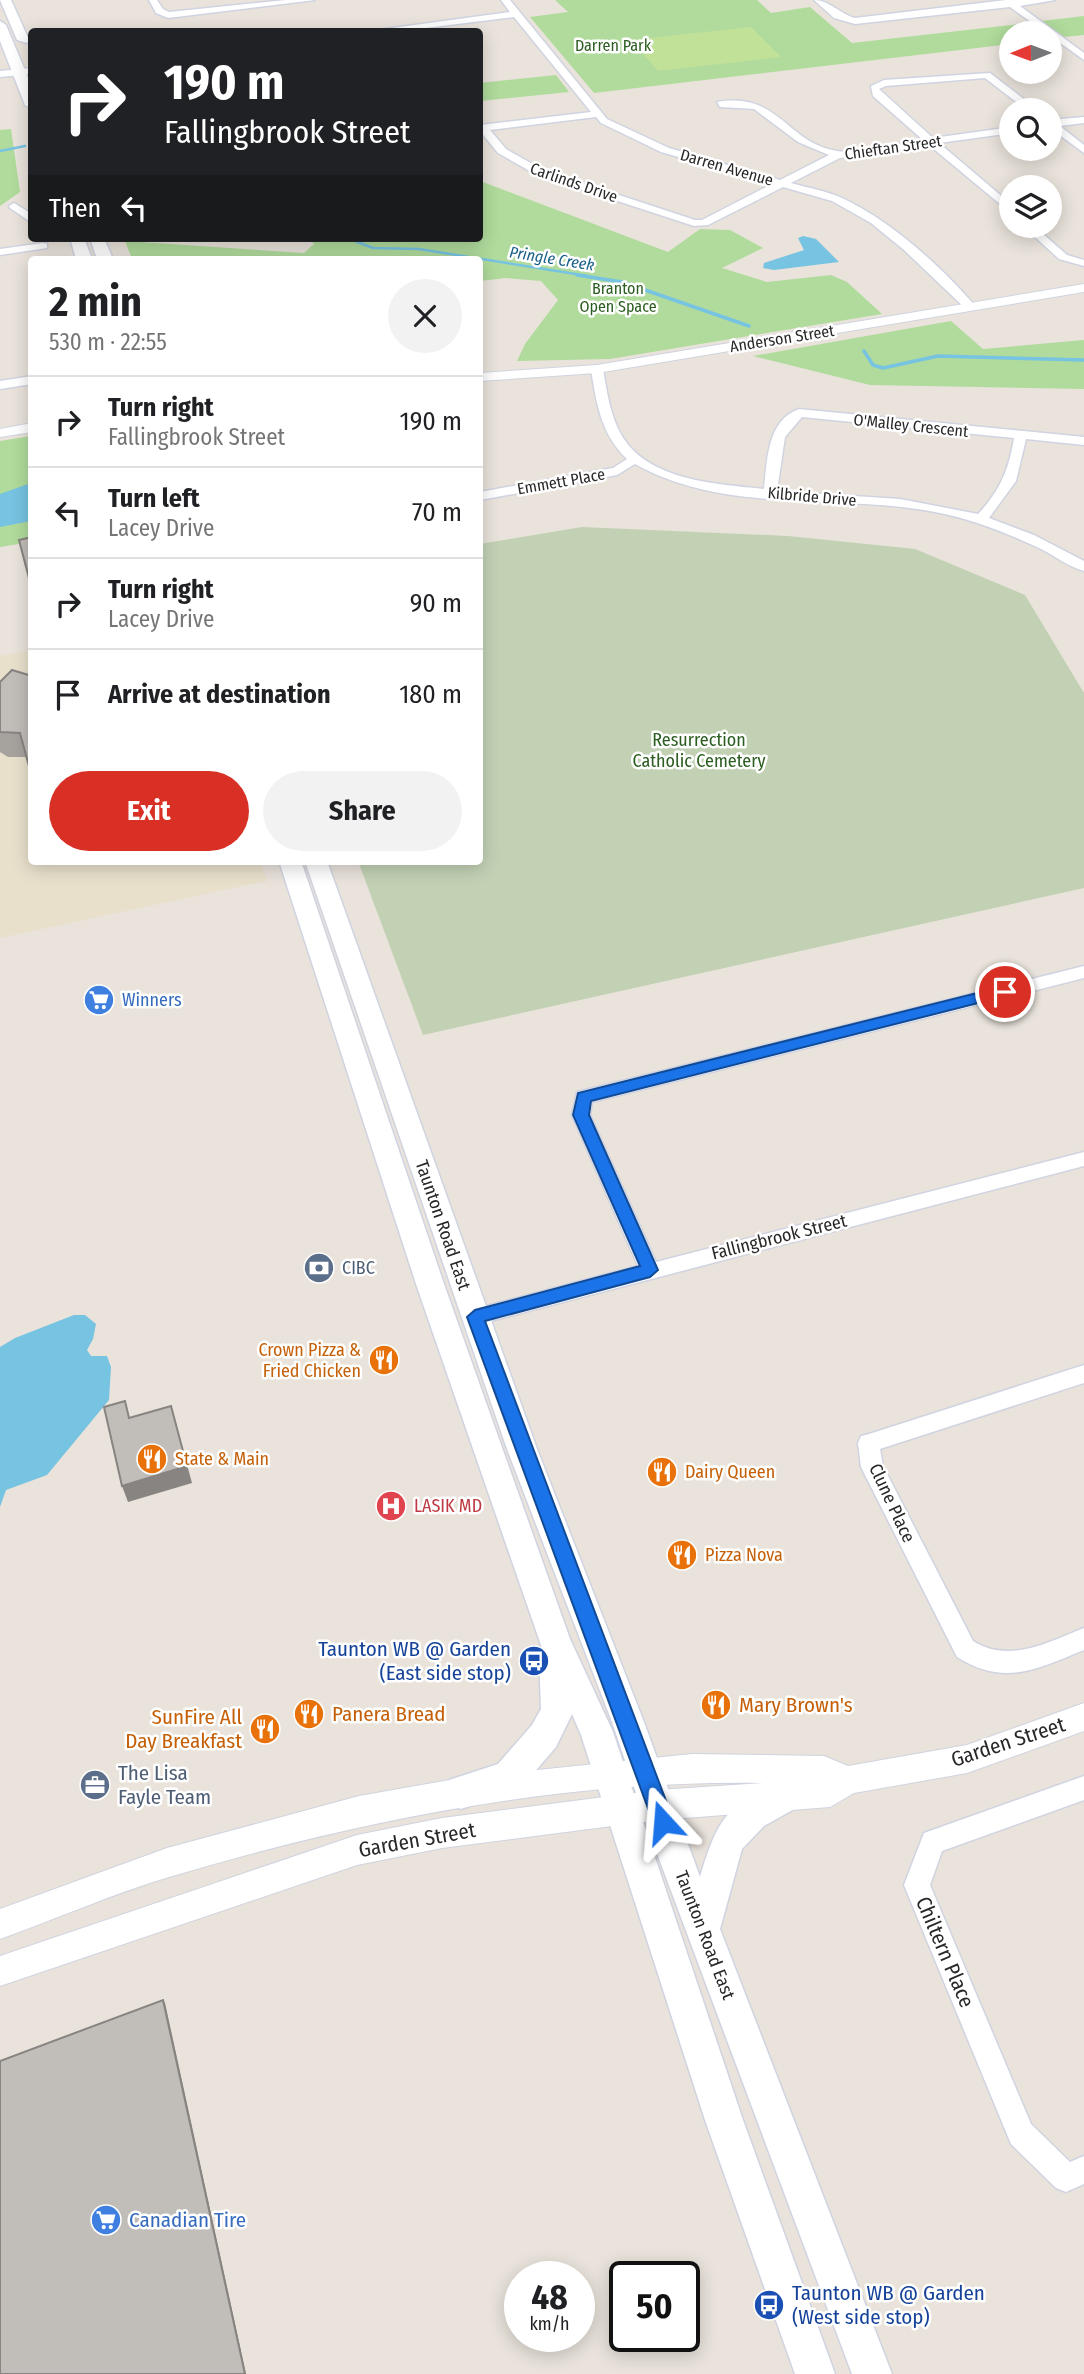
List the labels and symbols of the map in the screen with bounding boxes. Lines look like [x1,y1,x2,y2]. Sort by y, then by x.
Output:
north arrow [999,21,1062,84]
park label: Darren Park [575,36,652,55]
street label: Chieftan Street [843,131,944,164]
street label: Darren Avenue [678,145,776,190]
street label: Carlinds Drive [528,159,620,206]
water label: Pringle Creek [508,242,596,275]
park label: Branton Open Space [579,279,657,316]
street label: Anderson Street [728,321,836,356]
street label: O'Malley Crescent [853,410,970,441]
street label: Emmett Place [516,464,607,499]
street label: Kilbride Drive [767,483,857,510]
park label: Resurrection Catholic Cemetery [632,729,766,772]
pin [975,962,1035,1022]
supermarket icon: Winners [82,983,116,1017]
place label: Winners [122,989,182,1011]
street label: Taunton Road East [410,1157,476,1293]
street label: Fallingbrook Street [709,1210,849,1264]
bank icon: CIBC [302,1251,336,1285]
place label: CIBC [342,1257,375,1279]
place label: Crown Pizza & Fried Chicken [258,1339,361,1382]
restaurant icon: Crown Pizza & Fried Chicken [367,1343,401,1377]
restaurant icon: State & Main [135,1442,169,1476]
place label: State & Main [175,1448,269,1470]
restaurant icon: Dairy Queen [645,1455,679,1489]
street label: Clune Place [864,1460,920,1546]
place label: Dairy Queen [685,1461,775,1483]
hospital icon: LASIK MD [374,1489,408,1523]
place label: LASIK MD [414,1495,482,1517]
restaurant icon: Pizza Nova [665,1538,699,1572]
place label: Pizza Nova [705,1544,783,1566]
place label: Taunton WB @ Garden (East side stop) [318,1636,511,1686]
bus stop icon: Taunton WB @ Garden (East side stop) [517,1644,551,1678]
restaurant icon: Mary Brown's [699,1688,733,1722]
place label: Mary Brown's [739,1692,853,1718]
restaurant icon: Panera Bread [292,1697,326,1731]
place label: Panera Bread [332,1701,445,1727]
place label: SunFire All Day Breakfast [125,1704,242,1754]
street label: Garden Street [948,1711,1068,1773]
restaurant icon: SunFire All Day Breakfast [248,1712,282,1746]
place label: The Lisa Fayle Team [118,1760,211,1810]
office icon: The Lisa Fayle Team [78,1768,112,1802]
position arrow [626,1785,700,1859]
street label: Garden Street [356,1817,478,1863]
street label: Taunton Road East [670,1868,740,2003]
street label: Chiltern Place [910,1893,980,2011]
supermarket icon: Canadian Tire [89,2203,123,2237]
place label: Canadian Tire [129,2207,246,2233]
speed limit sign: 50 [609,2261,700,2352]
place label: Taunton WB @ Garden (West side stop) [792,2280,985,2330]
bus stop icon: Taunton WB @ Garden (West side stop) [752,2288,786,2322]

